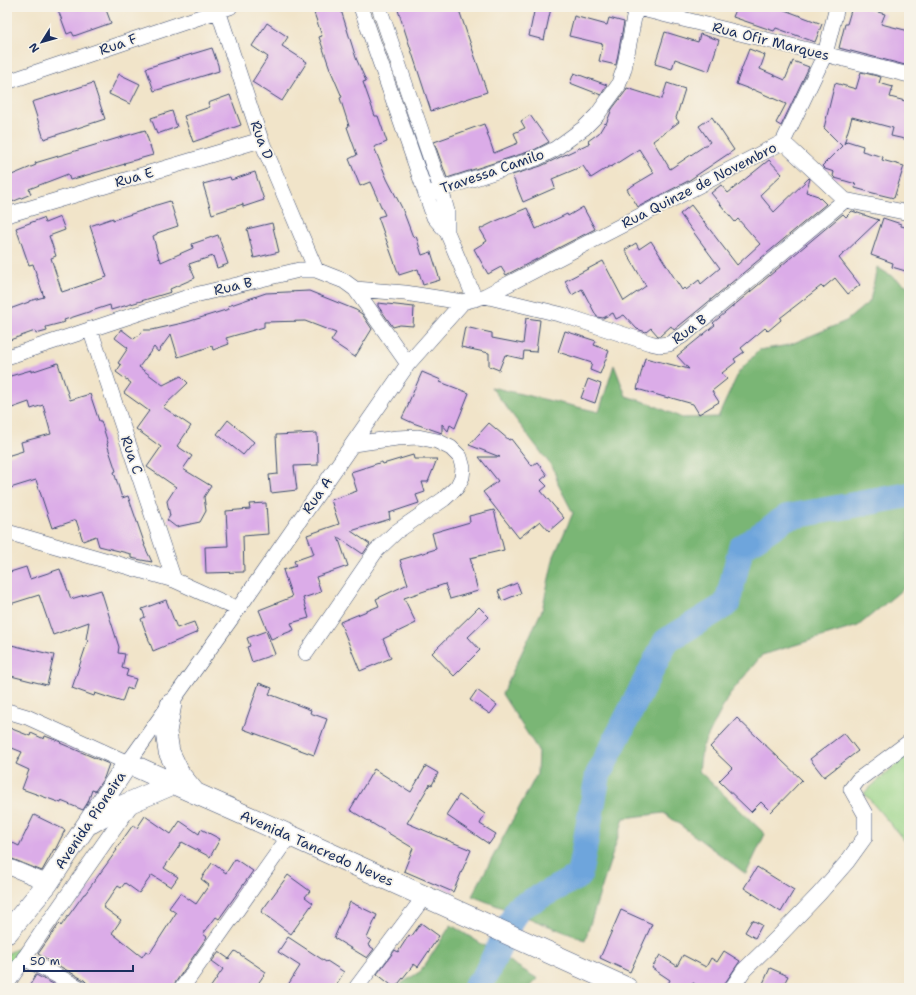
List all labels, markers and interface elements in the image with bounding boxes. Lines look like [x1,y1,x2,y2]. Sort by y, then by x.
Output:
street label: Rua Ofir Marques [711,18,831,64]
north arrow [22,22,62,62]
street label: Rua F [97,29,139,59]
text: N [26,39,43,56]
street label: Rua D [246,118,278,162]
street label: Rua Quinze de Novembro [618,138,780,232]
street label: Travessa Camilo [438,145,546,197]
street label: Rua E [113,163,156,191]
street label: Rua B [212,273,254,299]
street label: Rua B [668,310,710,348]
street label: Rua C [117,433,147,477]
street label: Rua A [298,473,336,517]
street label: Avenida Pioneira [51,767,130,872]
street label: Avenida Tancredo Neves [237,806,397,890]
scale bar [24,947,133,973]
text: 50 m [30,953,60,969]

